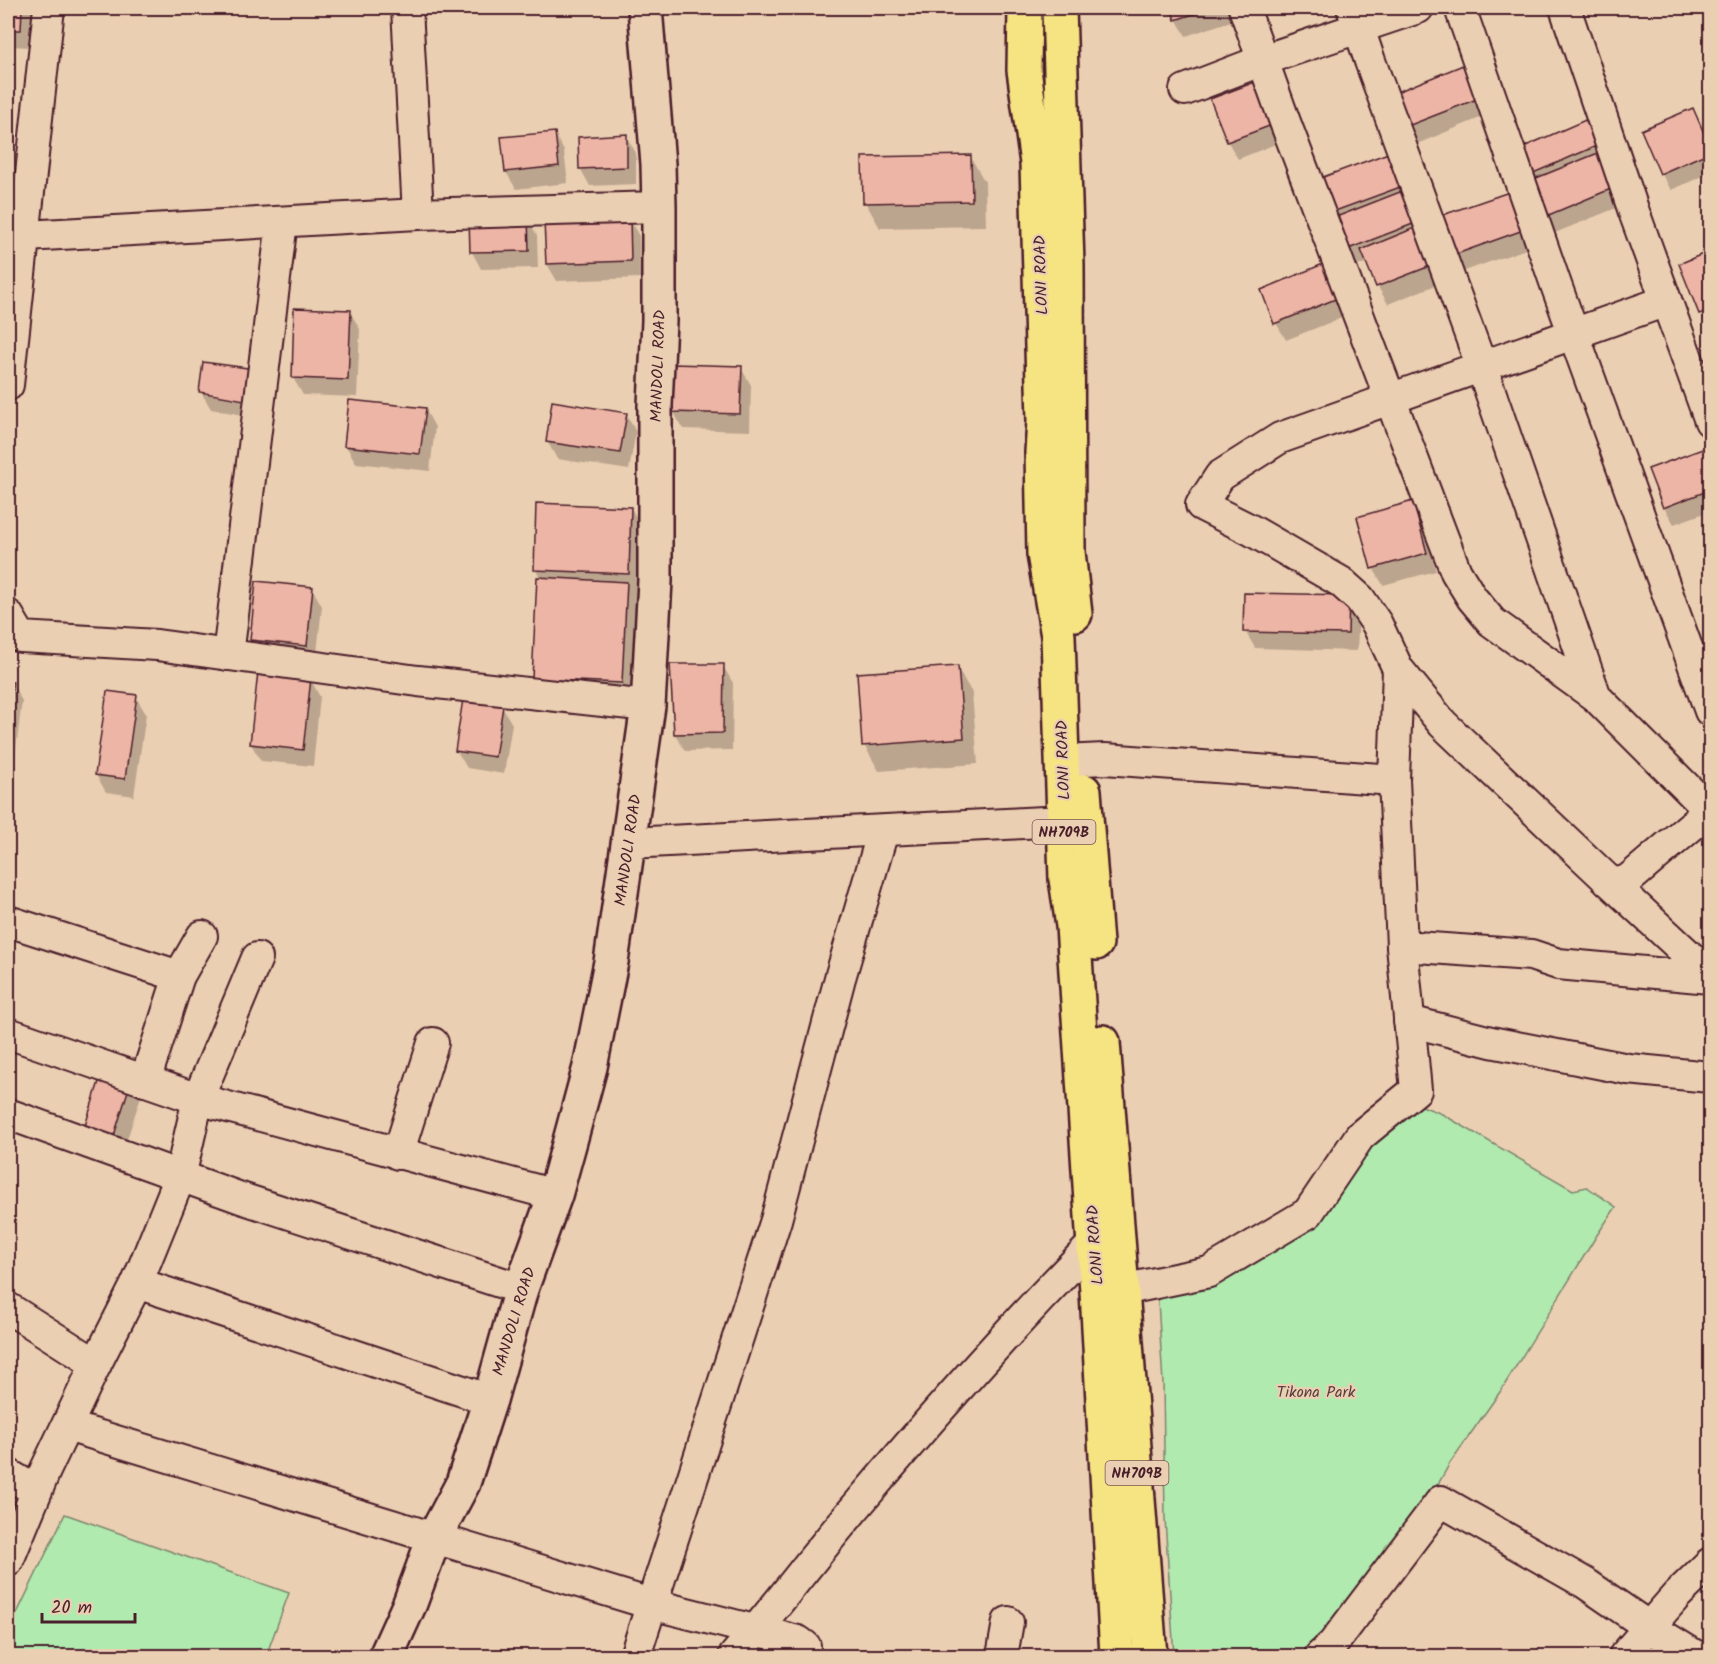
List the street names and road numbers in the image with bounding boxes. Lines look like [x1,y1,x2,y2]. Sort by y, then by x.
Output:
street label: LONI ROAD [1028,235,1055,315]
street label: MANDOLI ROAD [644,309,673,423]
street label: LONI ROAD [1050,720,1077,800]
street label: MANDOLI ROAD [608,793,649,908]
road number: NH709B [1032,820,1096,844]
street label: LONI ROAD [1080,1204,1111,1286]
street label: MANDOLI ROAD [486,1264,543,1379]
road number: NH709B [1106,1461,1168,1485]

